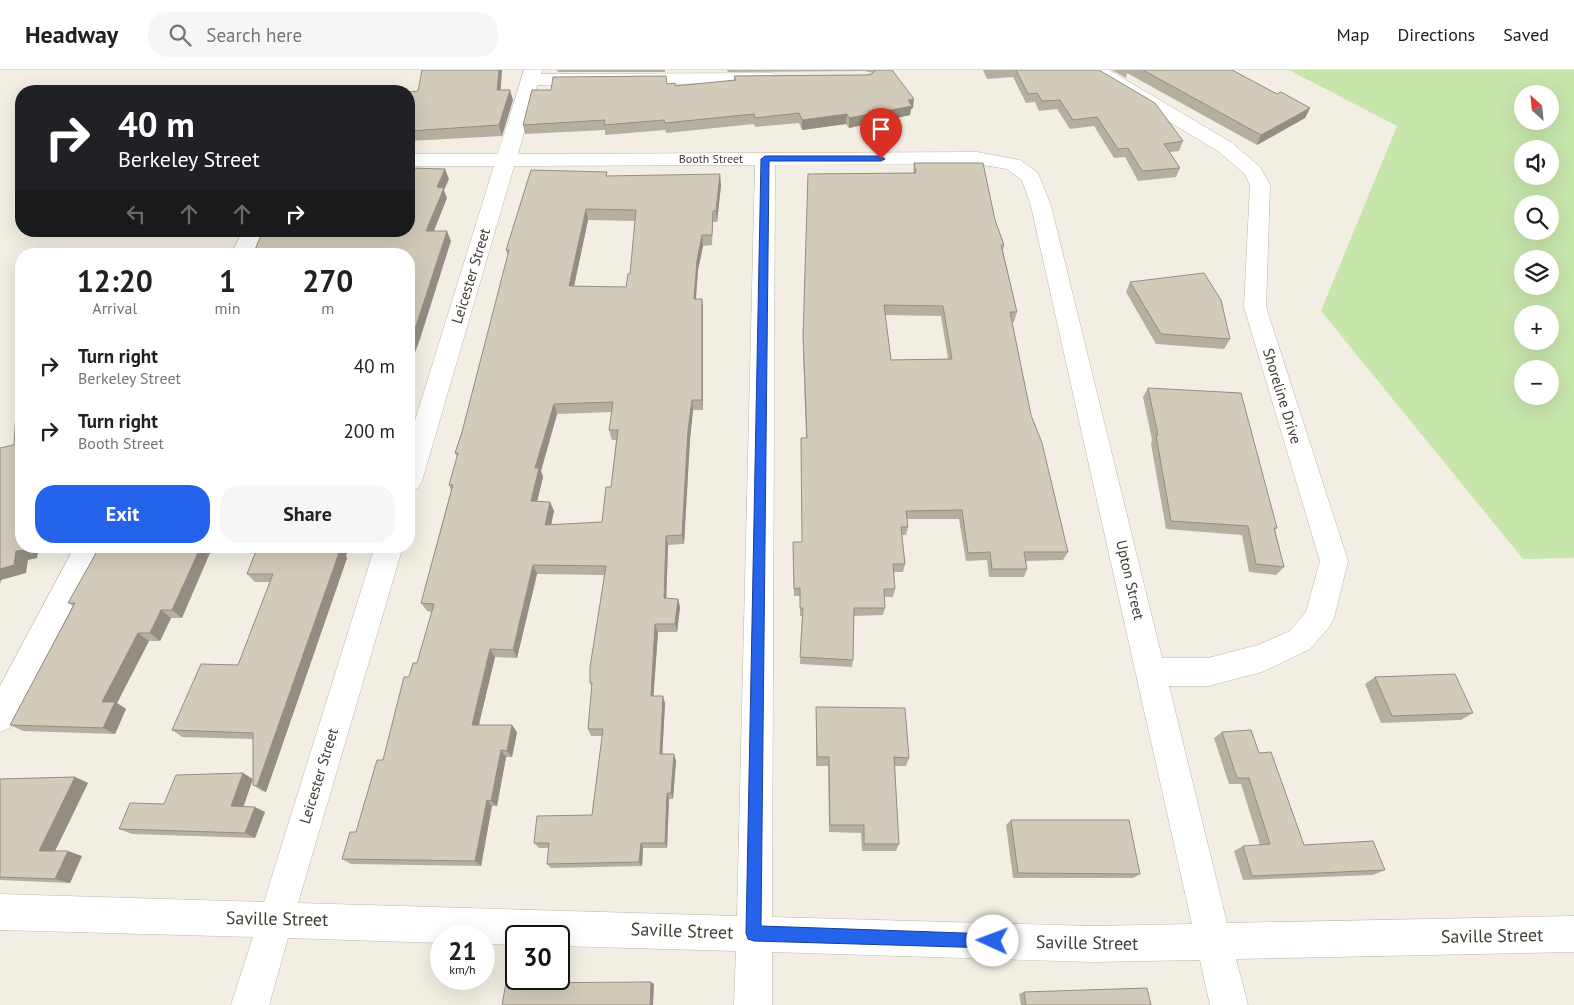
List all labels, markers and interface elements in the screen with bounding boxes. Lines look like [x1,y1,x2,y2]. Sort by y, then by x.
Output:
search box [148,12,498,57]
text: Headway [25,19,118,50]
icon: search [166,21,194,49]
text: Search here [206,23,302,47]
text: Map [1337,23,1369,46]
text: Directions [1397,23,1475,46]
text: Saved [1503,23,1549,46]
north arrow [1514,85,1559,130]
map controls [1514,85,1559,405]
text: 40 m [118,101,195,147]
icon: right [35,105,100,170]
pin [860,108,902,159]
icon: arrive [867,115,895,143]
button: sound [1514,140,1559,185]
text: Berkeley Street [118,145,260,173]
street label: Booth Street [679,151,743,166]
button: search [1514,195,1559,240]
icon: left [122,200,150,228]
icon: ahead [175,200,203,228]
icon: ahead [228,200,256,228]
icon: right [281,200,309,228]
street label: Leicester Street [447,226,494,326]
button: layers [1514,250,1559,295]
text: 12:20 [77,261,153,300]
text: 1 [219,261,236,300]
text: 270 [302,261,353,300]
text: Arrival [92,298,137,318]
text: min [215,298,241,318]
text: m [321,298,334,318]
button: + [1514,305,1559,350]
text: Turn right [78,344,158,368]
street label: Shoreline Drive [1259,346,1306,446]
icon: right [35,352,63,380]
text: 40 m [354,354,395,378]
button: − [1514,360,1559,405]
text: Berkeley Street [78,368,181,388]
text: Turn right [78,409,158,433]
icon: right [35,417,63,445]
text: 200 m [343,419,395,443]
text: Booth Street [78,433,164,453]
button: Exit [35,485,210,543]
button: Share [220,485,395,543]
street label: Upton Street [1112,538,1149,622]
street label: Leicester Street [295,726,342,826]
street label: Saville Street [226,906,328,931]
position arrow [966,914,1018,966]
street label: Saville Street [630,917,734,944]
street label: Saville Street [1441,923,1543,948]
speed limit sign: 30 [505,925,570,990]
street label: Saville Street [1036,930,1138,955]
text: 21 [448,935,477,967]
text: km/h [449,962,476,977]

